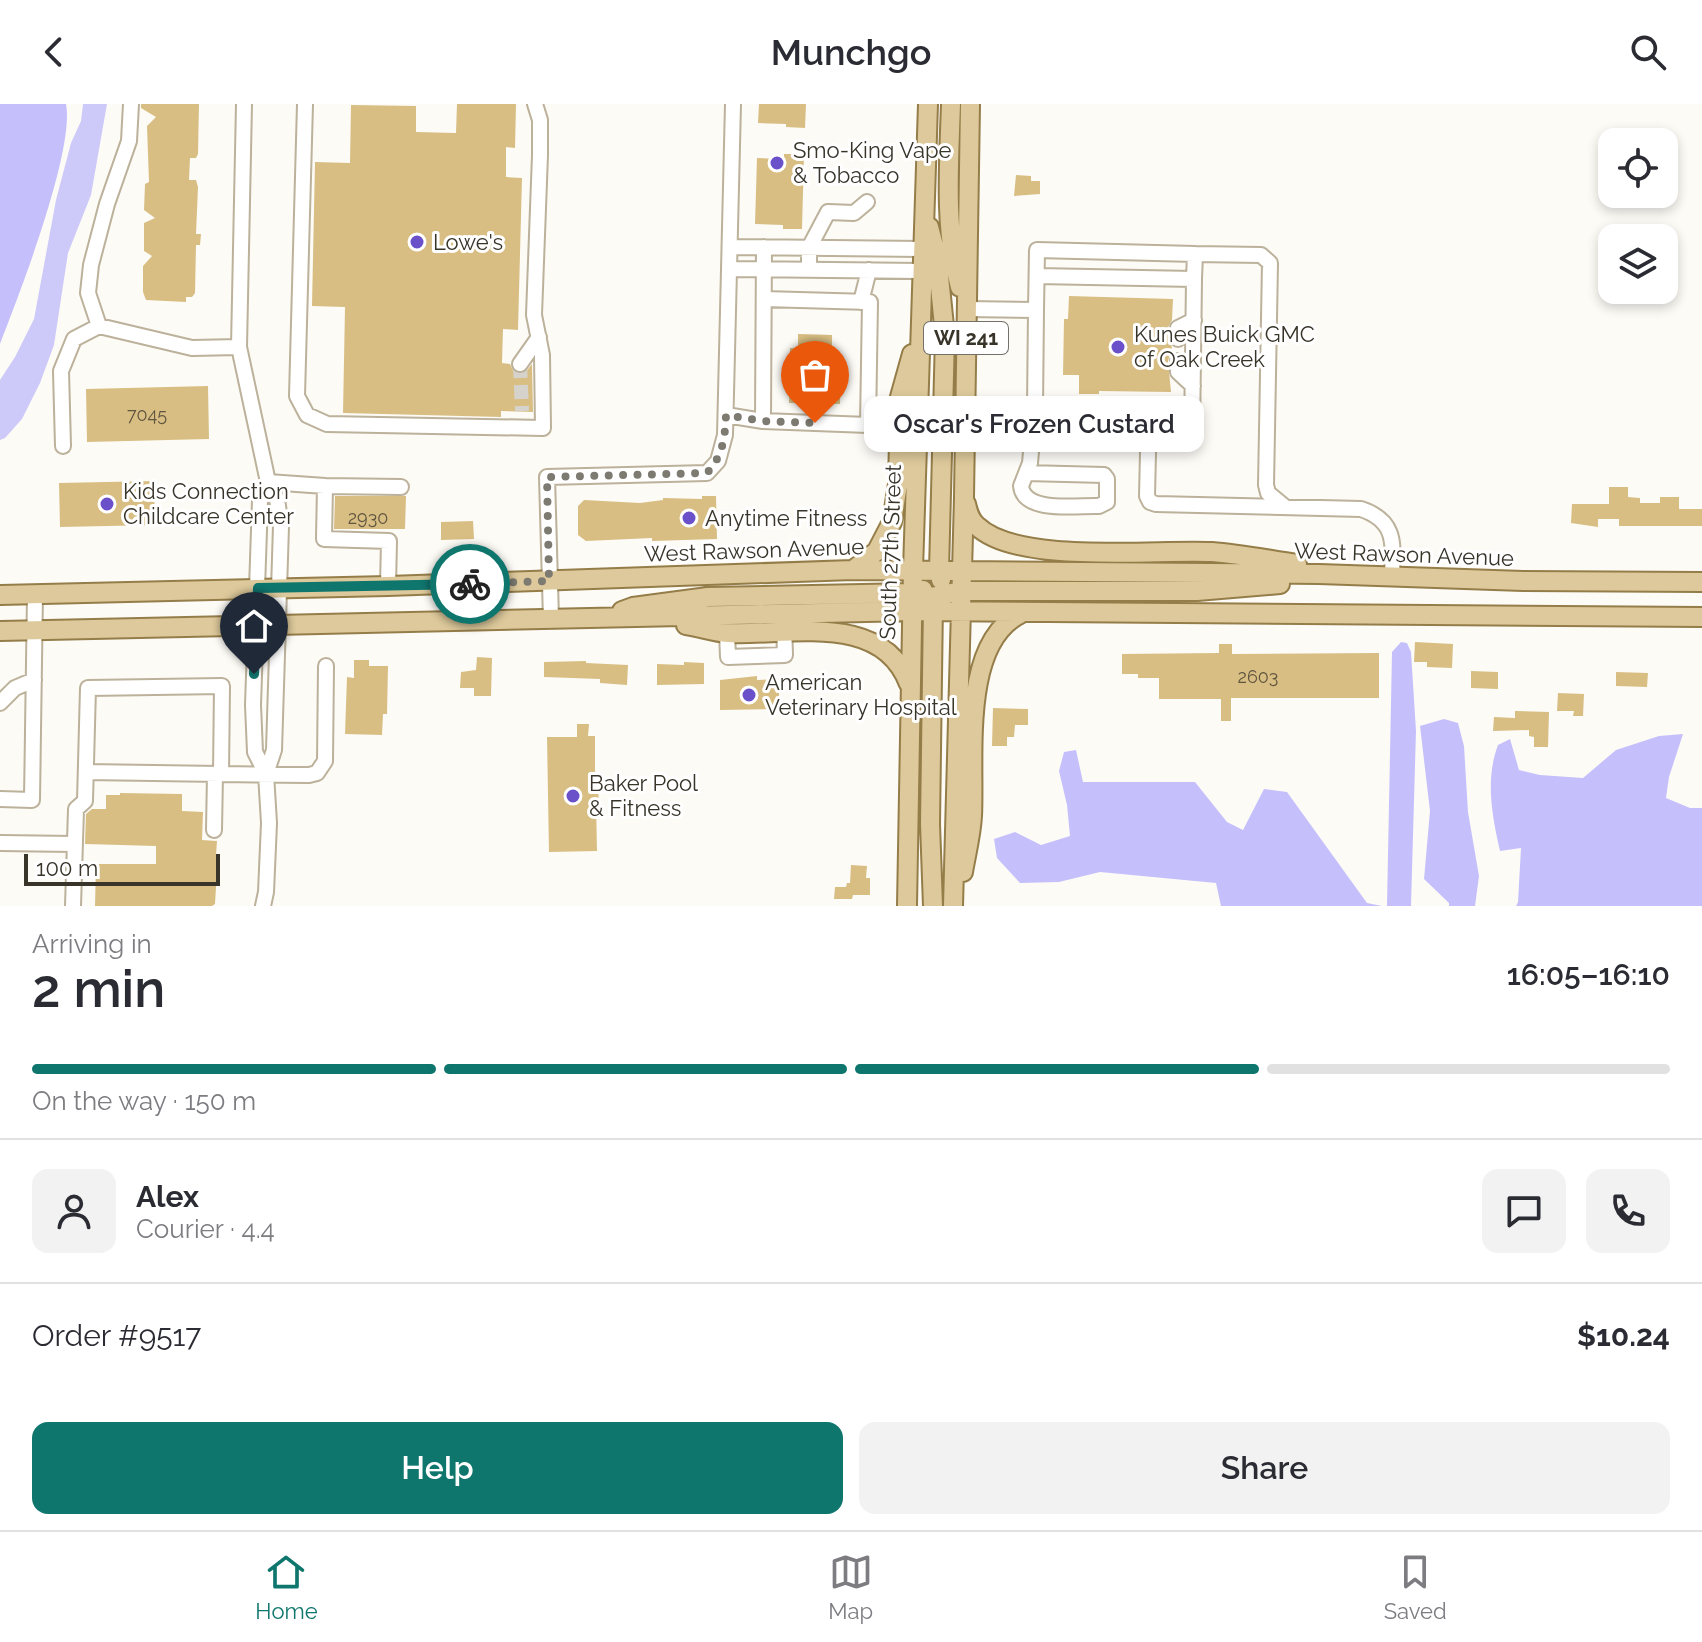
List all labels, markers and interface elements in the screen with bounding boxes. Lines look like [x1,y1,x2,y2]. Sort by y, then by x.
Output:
icon: back [32,30,76,74]
icon: search [1626,30,1670,74]
text: Munchgo [771,31,931,73]
map controls [1598,128,1678,304]
button: locate [1598,128,1678,208]
place label: Smo-King Vape & Tobacco [793,137,952,188]
marker: Smo-King Vape & Tobacco [768,154,786,172]
button: layers [1598,224,1678,304]
place label: Lowe's [433,229,503,255]
marker: Lowe's [408,233,426,251]
place label: Kunes Buick GMC of Oak Creek [1134,321,1315,372]
road number: WI 241 [924,322,1008,354]
marker: Kunes Buick GMC of Oak Creek [1109,338,1127,356]
pin [781,341,849,423]
icon: bag [793,353,837,397]
callout: Oscar's Frozen Custard [863,395,1203,451]
house number: 7045 [127,404,167,425]
text: Oscar's Frozen Custard [893,409,1175,439]
street label: South 27th Street [874,463,906,640]
place label: Kids Connection Childcare Center [123,478,294,529]
marker: Kids Connection Childcare Center [98,495,116,513]
place label: Anytime Fitness [705,505,867,531]
house number: 2930 [348,507,388,528]
marker: Anytime Fitness [680,509,698,527]
street label: West Rawson Avenue [644,533,865,567]
street label: West Rawson Avenue [1294,537,1515,571]
courier [430,544,510,624]
icon: bike [448,562,492,606]
pin [220,592,288,674]
icon: home [232,604,276,648]
house number: 2603 [1238,666,1278,687]
place label: American Veterinary Hospital [765,669,957,720]
marker: American Veterinary Hospital [740,686,758,704]
place label: Baker Pool & Fitness [589,770,698,821]
marker: Baker Pool & Fitness [564,787,582,805]
scale bar [24,850,220,886]
text: 100 m [36,855,98,881]
text: Arriving in [32,929,152,959]
text: 16:05–16:10 [1507,957,1670,992]
text: 2 min [32,958,165,1019]
text: On the way · 150 m [32,1086,256,1116]
button: person [32,1169,116,1253]
button: chat [1482,1169,1566,1253]
button: phone [1586,1169,1670,1253]
text: Alex [136,1179,199,1214]
text: Courier · 4.4 [136,1214,275,1244]
text: Order #9517 [32,1318,201,1353]
text: $10.24 [1577,1318,1670,1353]
button: Help [32,1422,843,1514]
button: Share [859,1422,1670,1514]
tab: Home [255,1550,318,1624]
tab: Map [828,1550,873,1624]
tab: Saved [1384,1550,1447,1624]

